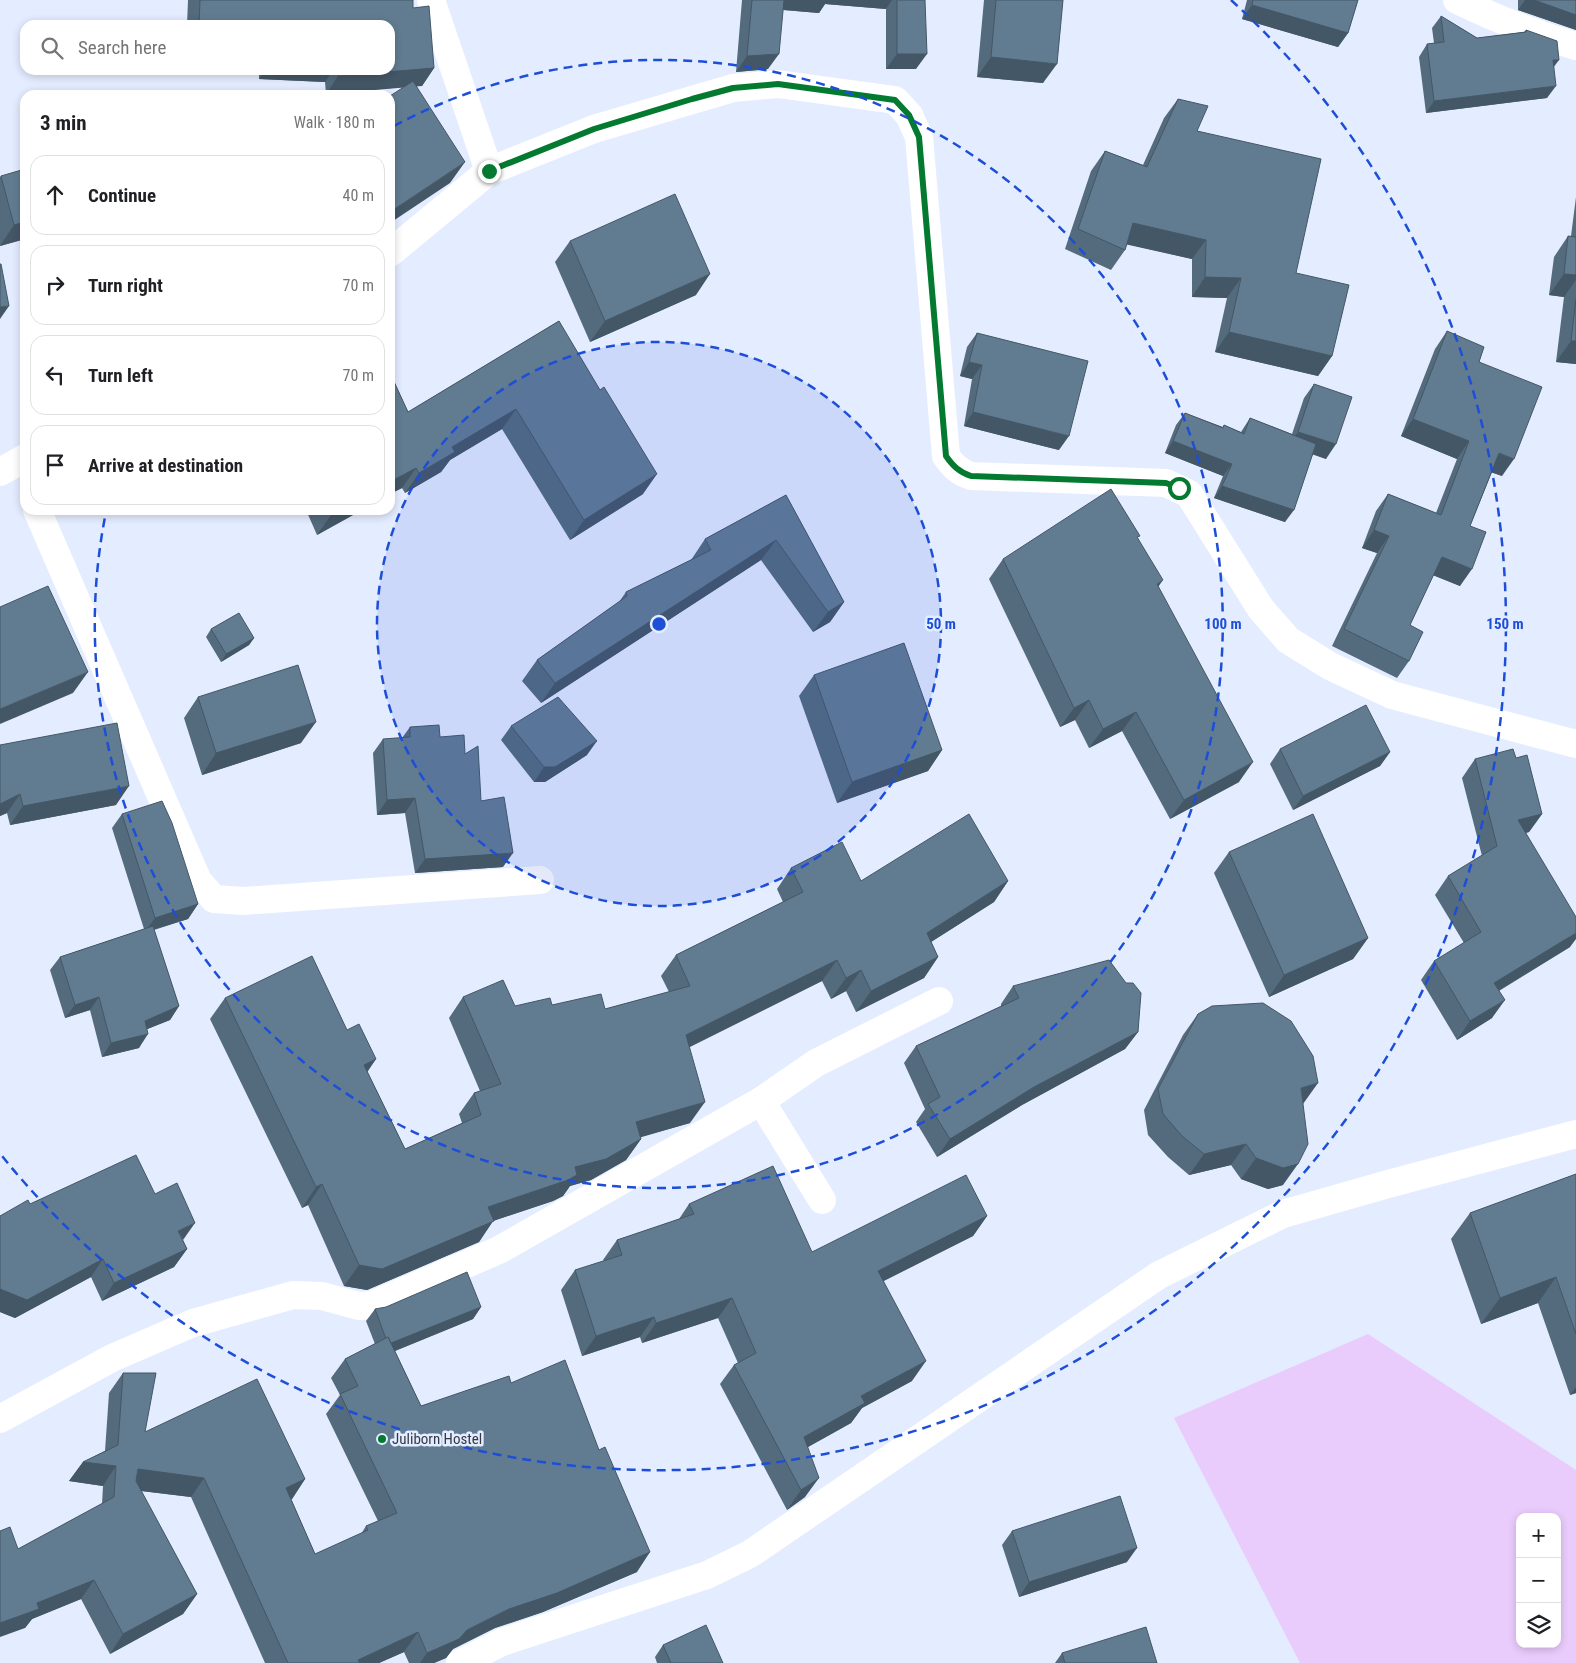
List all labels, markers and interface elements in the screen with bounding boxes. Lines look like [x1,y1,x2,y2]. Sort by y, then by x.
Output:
search box [20,20,395,75]
icon: search [38,34,66,62]
text: Search here [78,36,166,59]
text: 3 min [40,111,87,135]
text: Walk · 180 m [294,113,375,132]
route end [478,160,501,183]
icon: ahead [41,181,69,209]
text: Continue [88,184,156,207]
text: 40 m [342,186,374,205]
icon: right [41,271,69,299]
text: Turn right [88,274,163,297]
text: 70 m [342,276,374,295]
icon: left [41,361,69,389]
text: Turn left [88,364,153,387]
text: 70 m [342,366,374,385]
icon: arrive [41,451,69,479]
text: Arrive at destination [88,454,243,477]
route start [1168,477,1191,500]
centre of rings [650,615,668,633]
text: 50 m [926,615,956,633]
text: 100 m [1204,615,1242,633]
text: 150 m [1486,615,1524,633]
place label: Juliborn Hostel [392,1430,482,1448]
marker: Juliborn Hostel [376,1433,388,1445]
map controls [1516,1513,1561,1648]
button: + [1516,1513,1561,1558]
button: − [1516,1558,1561,1603]
button: layers [1516,1603,1561,1648]

